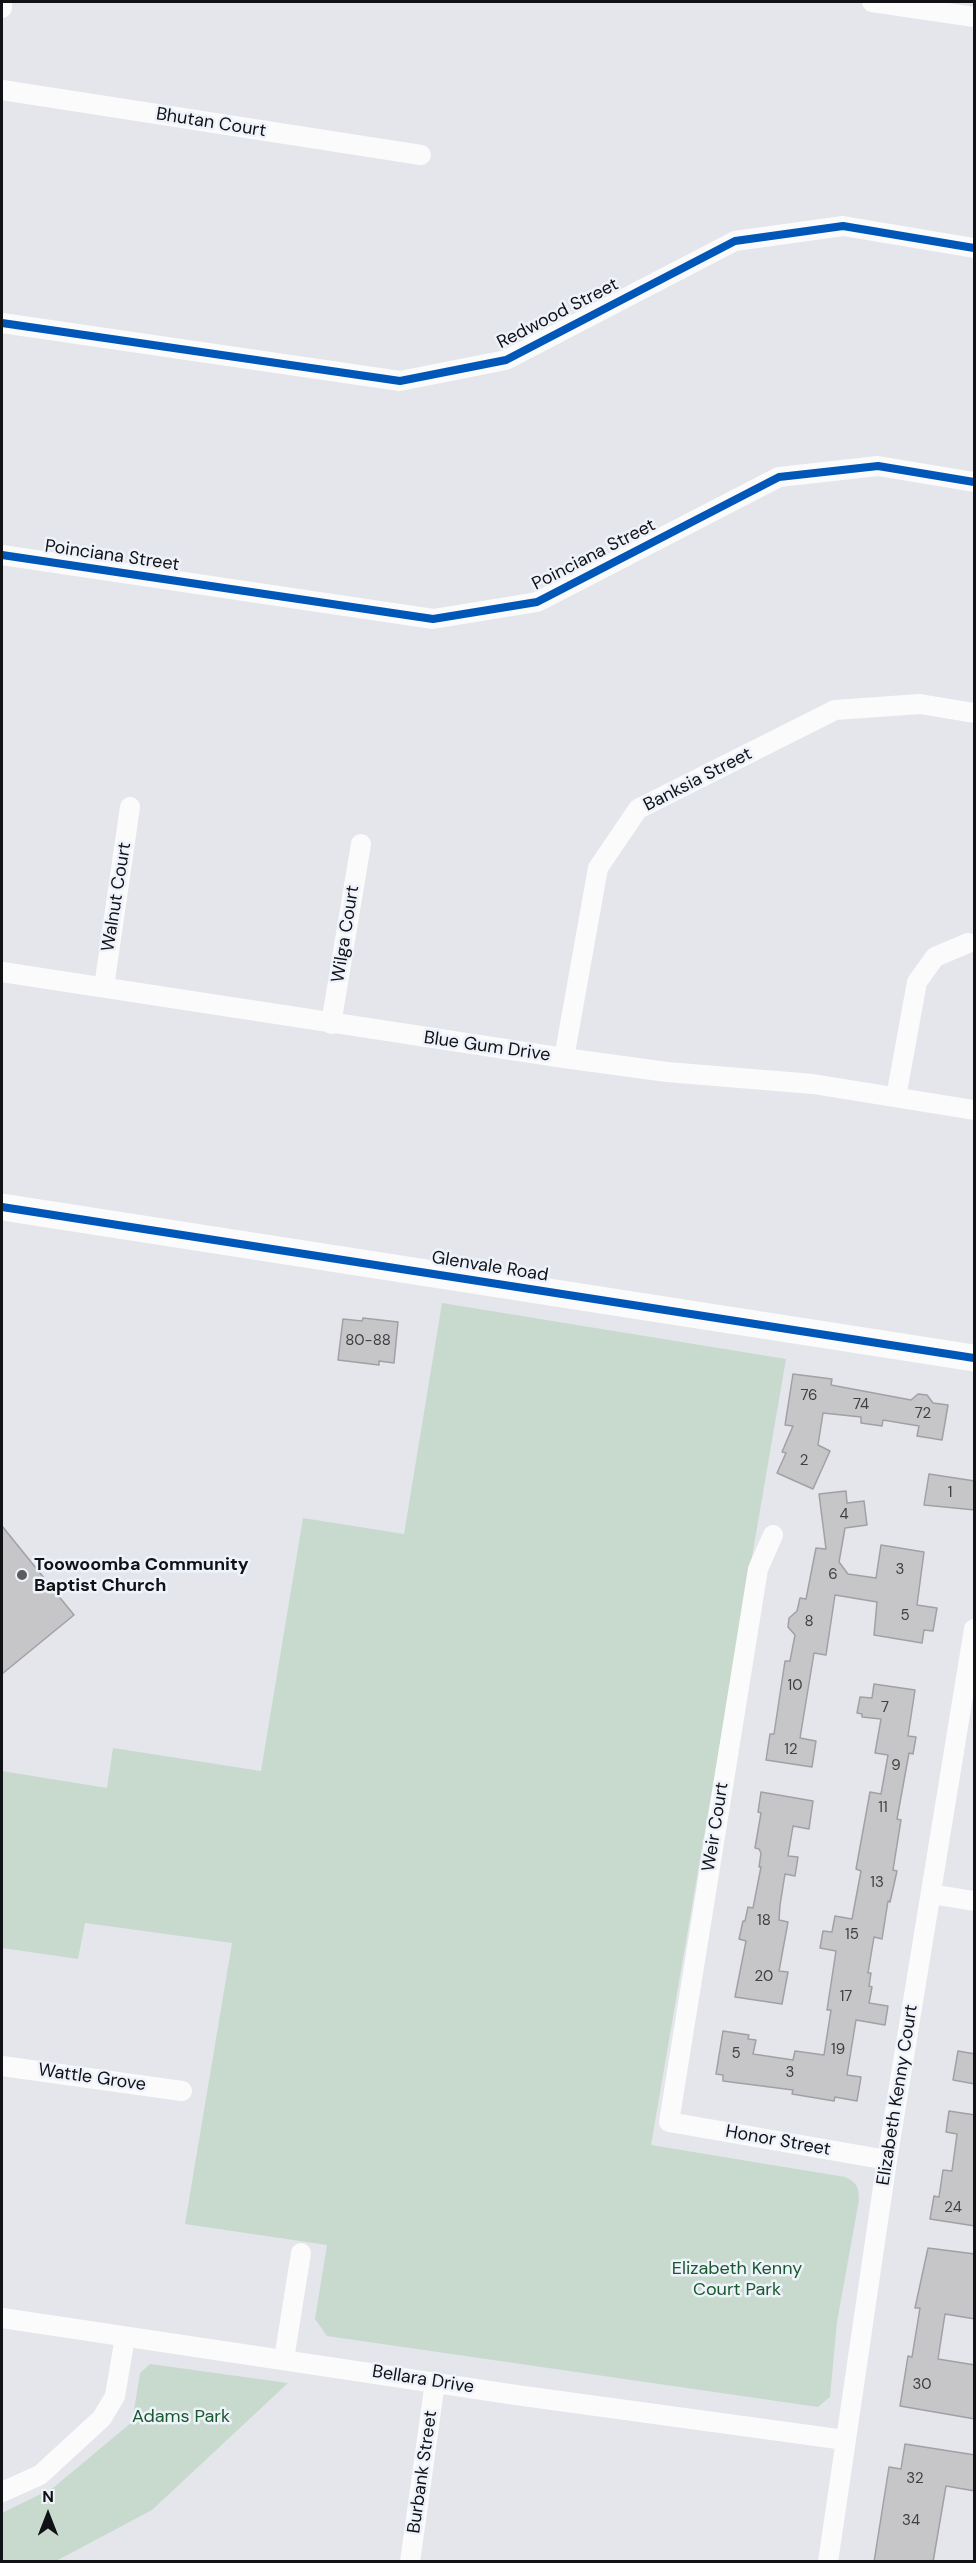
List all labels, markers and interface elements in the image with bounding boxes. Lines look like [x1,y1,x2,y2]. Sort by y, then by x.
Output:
street label: Bhutan Court [154,104,268,142]
street label: Redwood Street [494,274,622,354]
street label: Poinciana Street [529,515,659,595]
street label: Poinciana Street [43,536,181,576]
street label: Banksia Street [640,743,756,817]
street label: Walnut Court [98,841,136,953]
street label: Wilga Court [328,884,364,984]
street label: Blue Gum Drive [422,1027,552,1067]
street label: Glenvale Road [430,1247,550,1287]
house number: 80-88 [345,1332,391,1350]
house number: 76 [800,1387,818,1405]
house number: 74 [853,1396,869,1414]
house number: 72 [915,1405,931,1423]
house number: 2 [800,1452,808,1470]
house number: 1 [948,1484,952,1502]
house number: 4 [839,1506,849,1524]
place label: Toowoomba Community Baptist Church [34,1554,249,1596]
house number: 3 [896,1561,904,1579]
house number: 6 [828,1566,838,1584]
marker: Toowoomba Community Baptist Church [15,1568,29,1582]
house number: 5 [900,1607,910,1625]
house number: 8 [804,1613,814,1631]
house number: 10 [788,1677,802,1695]
house number: 7 [881,1699,889,1717]
house number: 12 [784,1741,798,1759]
house number: 9 [891,1757,901,1775]
street label: Weir Court [698,1781,734,1873]
house number: 11 [878,1799,888,1817]
house number: 13 [870,1874,884,1892]
house number: 18 [757,1912,771,1930]
house number: 15 [845,1926,859,1944]
house number: 20 [755,1968,773,1986]
house number: 17 [840,1988,852,2006]
street label: Elizabeth Kenny Court [873,2003,923,2187]
house number: 19 [831,2041,845,2059]
house number: 5 [731,2045,741,2063]
street label: Wattle Grove [37,2060,147,2096]
house number: 3 [786,2064,794,2082]
street label: Honor Street [724,2121,832,2161]
house number: 24 [944,2199,962,2217]
park label: Elizabeth Kenny Court Park [672,2258,802,2300]
street label: Bellara Drive [371,2361,475,2399]
house number: 30 [912,2376,932,2394]
park label: Adams Park [132,2406,230,2428]
street label: Burbank Street [404,2409,442,2535]
house number: 32 [906,2470,924,2488]
north arrow [18,2485,78,2545]
text: N [42,2486,54,2507]
house number: 34 [902,2512,920,2530]

